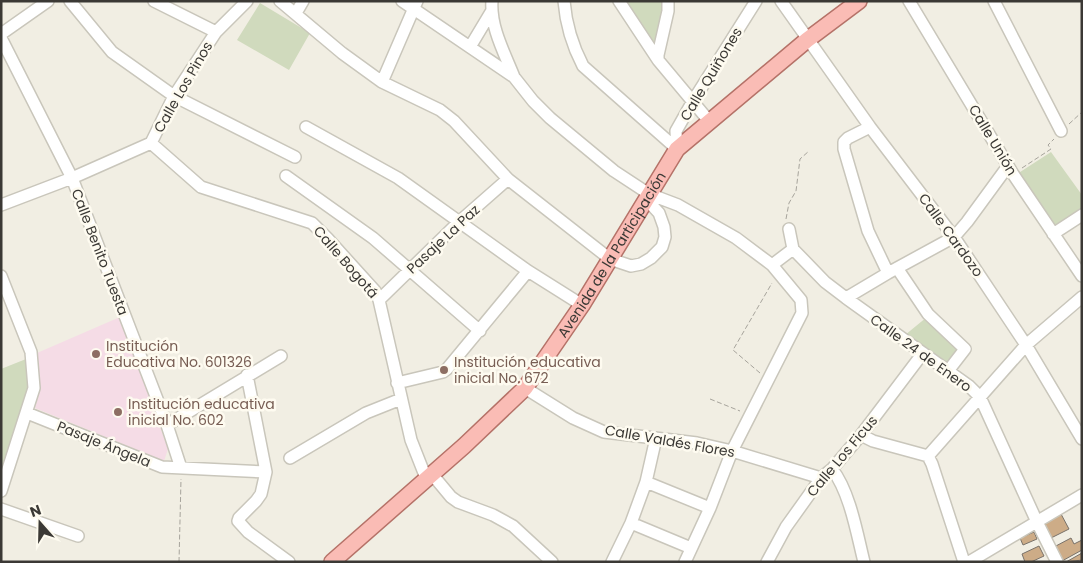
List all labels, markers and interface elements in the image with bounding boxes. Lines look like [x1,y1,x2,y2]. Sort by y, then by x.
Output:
street label: Calle Quiñones [675,23,747,125]
street label: Calle Los Pinos [149,38,217,136]
street label: Calle Unión [964,101,1022,179]
street label: Avenida de la Participación [553,168,671,342]
street label: Calle Benito Tuesta [67,186,133,318]
street label: Calle Cardozo [914,189,988,281]
street label: Pasaje La Paz [402,200,484,278]
street label: Calle Bogotá [309,221,383,303]
street label: Calle 24 de Enero [866,309,976,397]
place label: Institución Educativa No. 601326 [106,336,252,372]
marker: Institución Educativa No. 601326 [90,348,102,360]
place label: Institución educativa inicial No. 672 [454,352,601,388]
marker: Institución educativa inicial No. 672 [438,364,450,376]
place label: Institución educativa inicial No. 602 [128,394,275,430]
marker: Institución educativa inicial No. 602 [112,406,124,418]
street label: Calle Los Ficus [802,411,882,501]
street label: Pasaje Ángela [54,416,154,472]
street label: Calle Valdés Flores [603,420,737,462]
north arrow [15,498,65,548]
text: N [27,500,44,522]

